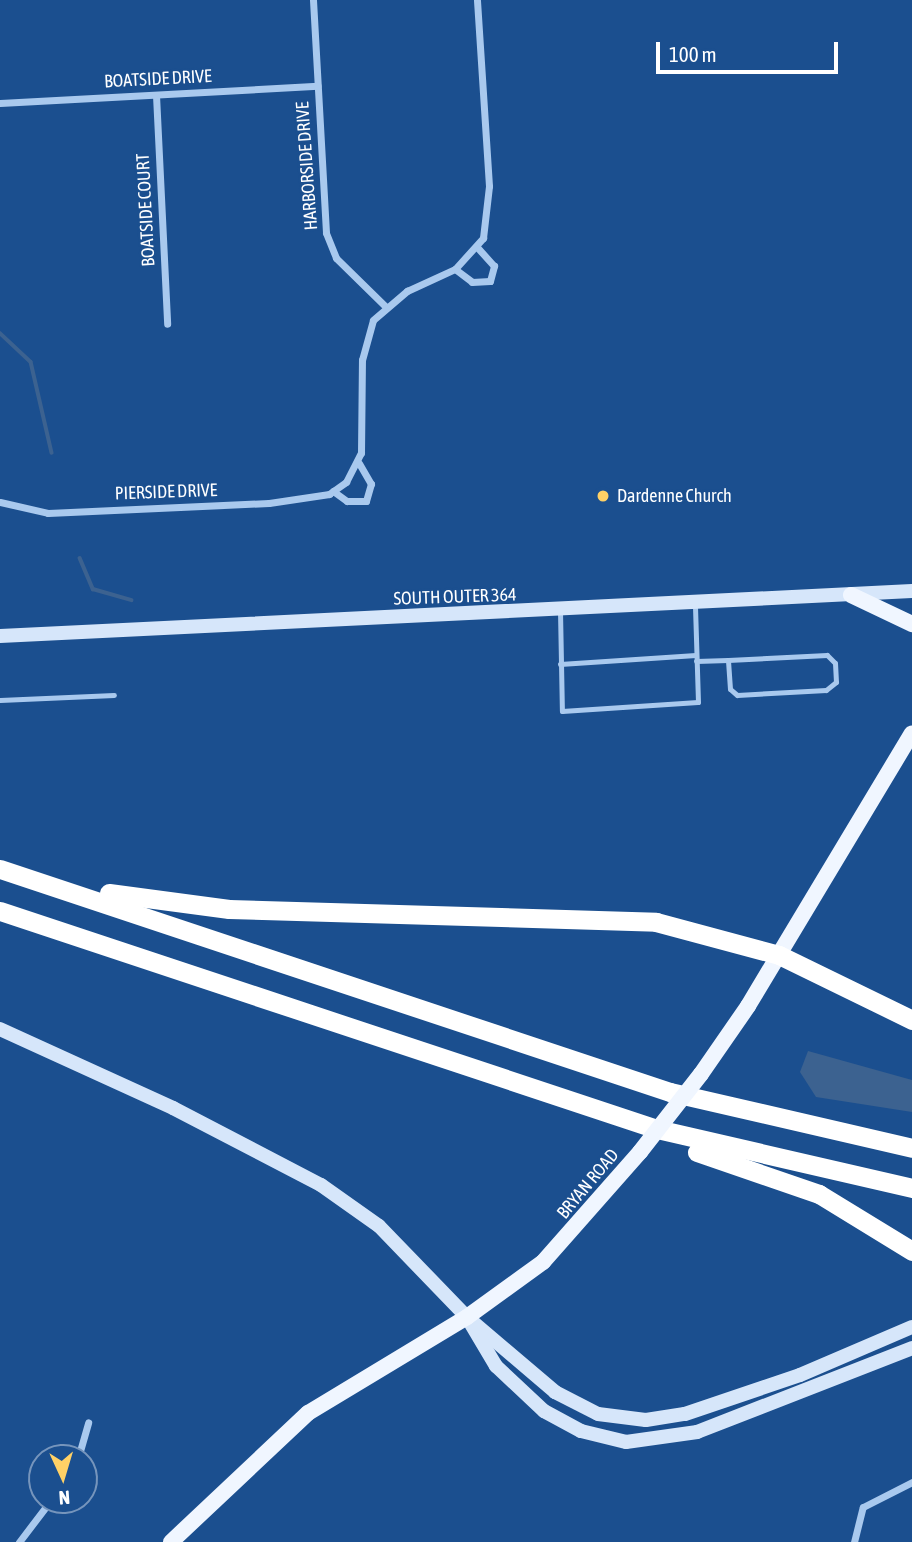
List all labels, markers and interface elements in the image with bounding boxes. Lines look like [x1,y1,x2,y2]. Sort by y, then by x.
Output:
scale bar [660,28,842,72]
text: 100 m [669,42,717,66]
street label: BOATSIDE DRIVE [104,65,212,93]
street label: HARBORSIDE DRIVE [292,101,322,231]
street label: BOATSIDE COURT [132,153,160,267]
street label: PIERSIDE DRIVE [114,479,218,505]
place label: Dardenne Church [617,485,732,507]
marker: Dardenne Church [595,488,611,504]
street label: SOUTH OUTER 364 [393,584,517,610]
street label: BRYAN ROAD [553,1145,623,1223]
north arrow [28,1444,98,1514]
text: N [58,1487,71,1509]

